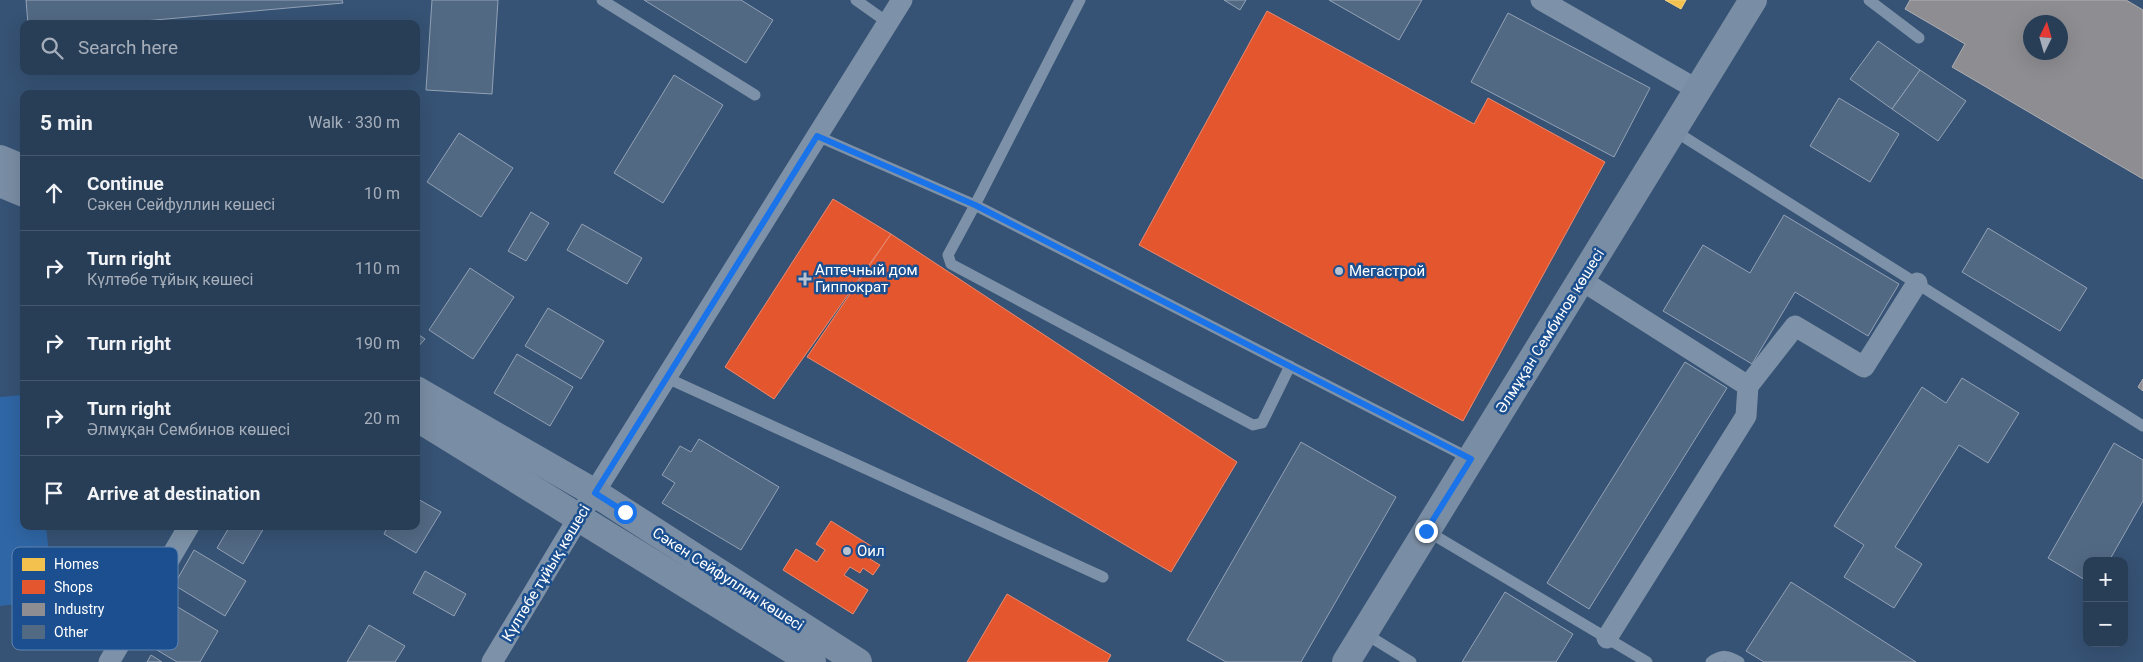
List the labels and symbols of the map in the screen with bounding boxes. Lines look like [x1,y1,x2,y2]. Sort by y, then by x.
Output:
north arrow [2023,15,2068,60]
street label: Әлмұқан Сембинов көшесі [1492,246,1608,416]
place label: Аптечный дом Гиппократ [815,261,918,296]
place label: Мегастрой [1349,262,1425,280]
marker: Мегастрой [1333,265,1345,277]
marker: Аптечный дом Гиппократ [799,273,811,285]
street label: Күлтөбе тұйық көшесі [498,501,594,645]
route start [614,501,637,524]
route end [1415,520,1438,543]
street label: Сәкен Сейфуллин көшесі [649,523,807,635]
place label: Оил [857,542,885,560]
marker: Оил [841,545,853,557]
legend [12,547,178,650]
text: Homes [54,556,99,572]
text: Shops [54,579,93,595]
text: Industry [54,601,105,617]
text: Other [54,624,88,640]

